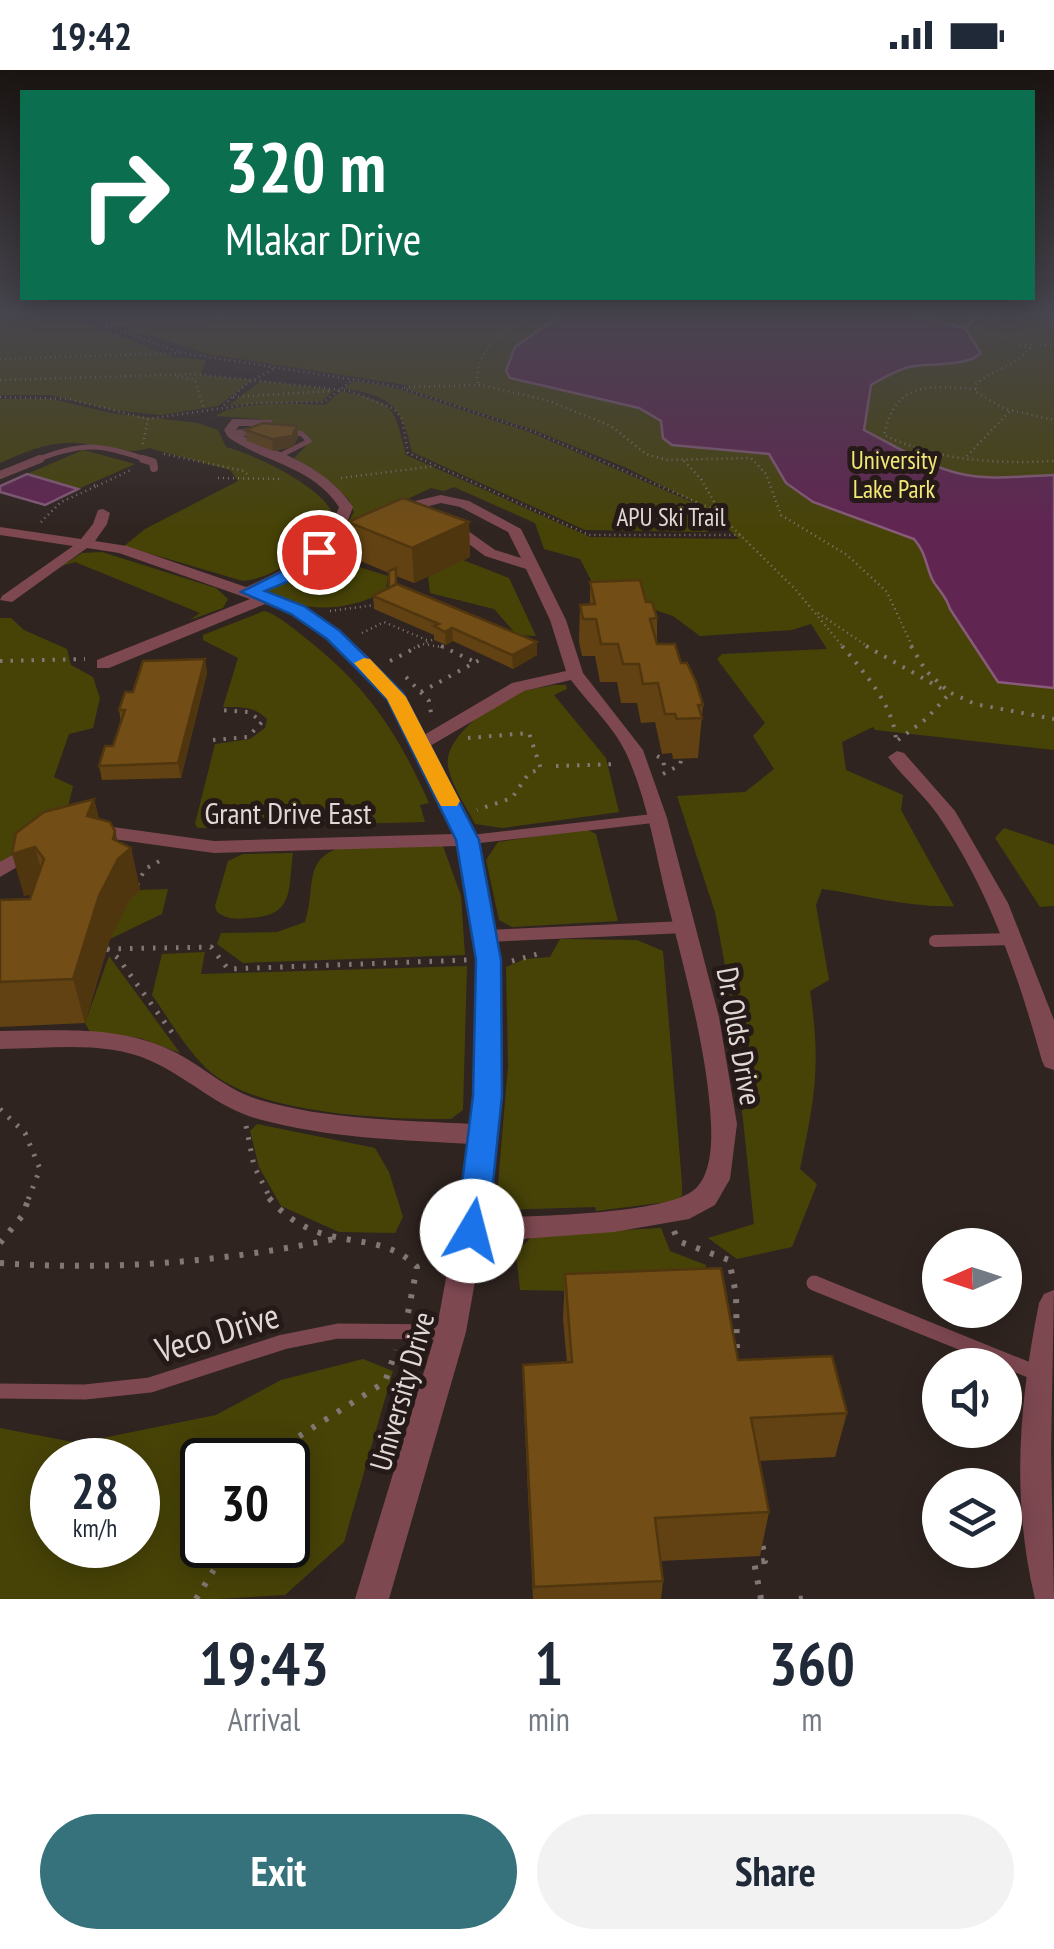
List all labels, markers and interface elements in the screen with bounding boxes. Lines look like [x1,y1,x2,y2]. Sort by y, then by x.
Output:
text: 19:42 [50,11,132,60]
text: 320 m [225,121,386,211]
icon: right [60,130,190,260]
text: Mlakar Drive [225,209,421,267]
park label: University Lake Park [851,444,938,505]
street label: APU Ski Trail [616,501,726,533]
pin [277,510,362,595]
icon: arrive [292,525,347,580]
street label: Grant Drive East [205,793,372,832]
street label: Dr. Olds Drive [709,964,771,1108]
position arrow [420,1179,524,1283]
north arrow [922,1228,1022,1328]
map controls [922,1228,1022,1568]
street label: Veco Drive [149,1291,284,1373]
street label: University Drive [360,1307,442,1475]
button: sound [922,1348,1022,1448]
speed limit sign: 30 [180,1438,310,1568]
text: 28 [71,1458,119,1523]
button: layers [922,1468,1022,1568]
text: km/h [73,1512,117,1544]
text: 19:43 [199,1624,329,1702]
text: 1 [535,1624,563,1702]
text: 360 [769,1624,855,1702]
text: Arrival [228,1698,300,1740]
text: min [528,1698,570,1740]
text: m [801,1698,822,1740]
button: Exit [40,1814,517,1929]
button: Share [537,1814,1014,1929]

